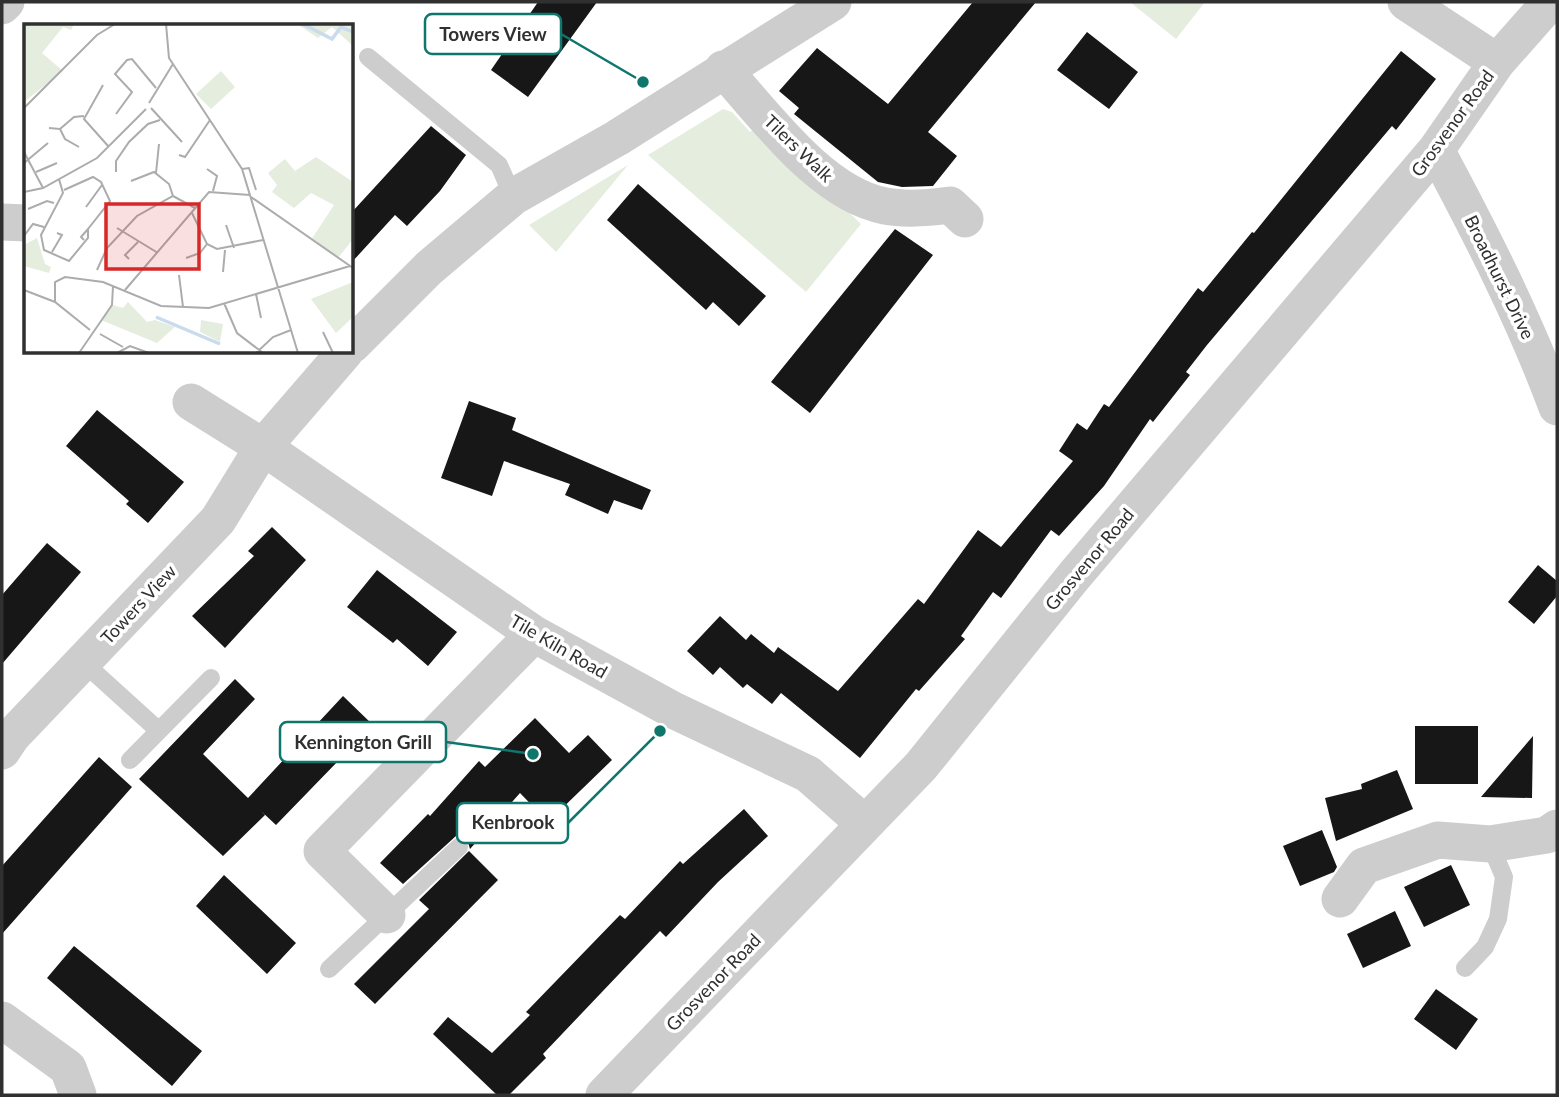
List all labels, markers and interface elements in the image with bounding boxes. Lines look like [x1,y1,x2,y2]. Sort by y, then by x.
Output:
callout: Towers View [425,14,561,54]
text: Towers View [439,22,548,45]
inset map [24,24,354,354]
street label: Grosvenor Road [1406,65,1498,181]
street label: Tilers Walk [760,110,839,187]
street label: Broadhurst Drive [1460,211,1540,343]
street label: Grosvenor Road [1040,503,1138,615]
street label: Towers View [96,560,180,648]
street label: Tile Kiln Road [507,609,611,683]
callout: Kennington Grill [280,722,446,762]
text: Kennington Grill [294,730,432,753]
callout: Kenbrook [457,803,568,843]
text: Kenbrook [472,810,555,833]
street label: Grosvenor Road [661,929,765,1035]

